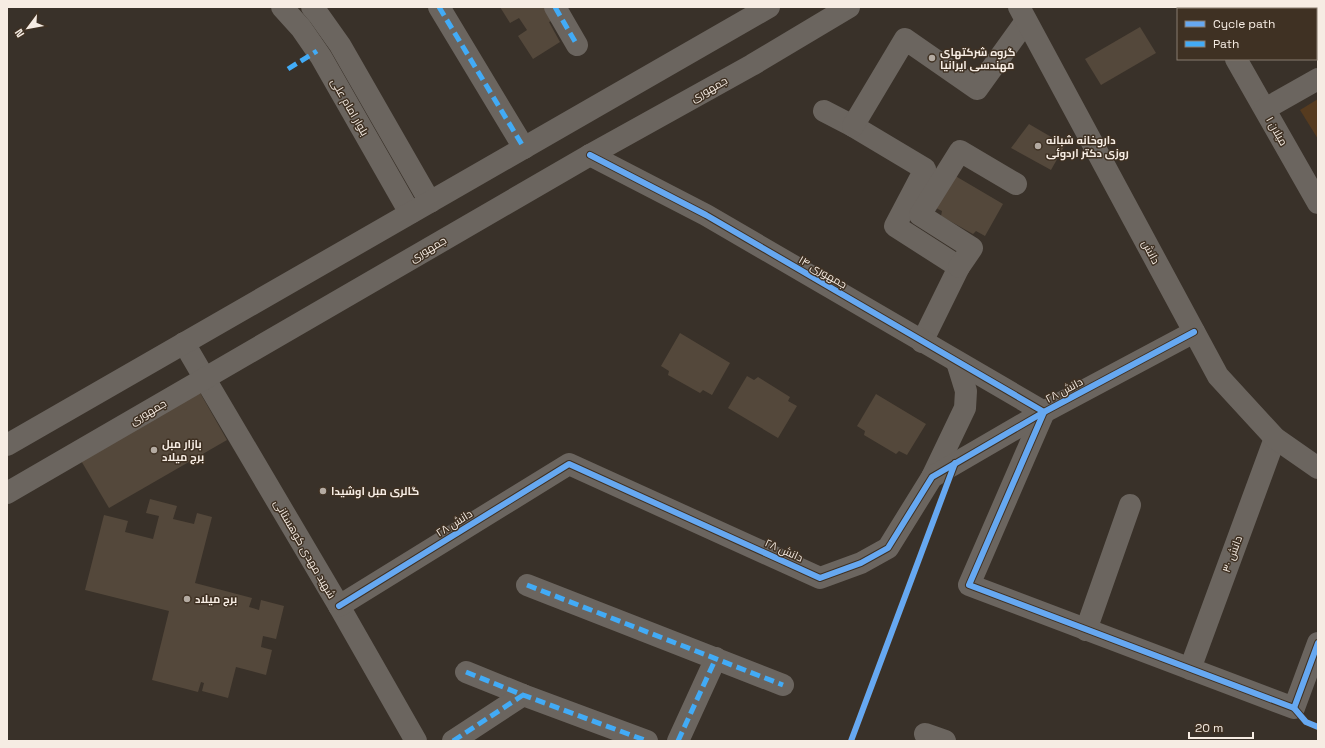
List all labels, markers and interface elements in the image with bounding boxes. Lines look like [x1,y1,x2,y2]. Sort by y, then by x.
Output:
north arrow [8,8,48,48]
legend [1177,8,1317,60]
text: Cycle path [1213,16,1275,32]
text: N [12,26,27,40]
text: Path [1213,36,1239,52]
place label: گروه شرکتهای مهندسی ایرانیا [940,45,1015,73]
marker: گروه شرکتهای مهندسی ایرانیا [927,53,937,63]
street label: جمهوری [688,73,730,105]
street label: بلوار امام علی [327,76,372,139]
street label: میلان ۱ [1263,114,1291,148]
place label: داروخانه شبانه روزی دکتر اردوئی [1046,133,1129,161]
marker: داروخانه شبانه روزی دکتر اردوئی [1033,141,1043,151]
street label: جمهوری [407,233,449,265]
street label: دانش [1139,238,1163,266]
street label: جمهوری ۱۴ [796,253,850,291]
street label: دانش ۲۸ [1043,374,1085,406]
street label: جمهوری [127,396,169,428]
place label: بازار مبل برج میلاد [162,437,204,465]
marker: بازار مبل برج میلاد [149,445,159,455]
place label: گالری مبل اوشیدا [331,484,419,499]
marker: گالری مبل اوشیدا [318,486,328,496]
street label: شهید مهدی کوهستانی [271,497,339,601]
street label: دانش ۲۸ [433,506,475,540]
street label: دانش ۳۰ [1219,534,1245,574]
street label: دانش ۲۸ [763,535,805,565]
place label: برج میلاد [195,592,237,607]
marker: برج میلاد [182,594,192,604]
scale bar [1189,714,1253,740]
text: 20 m [1195,720,1223,736]

